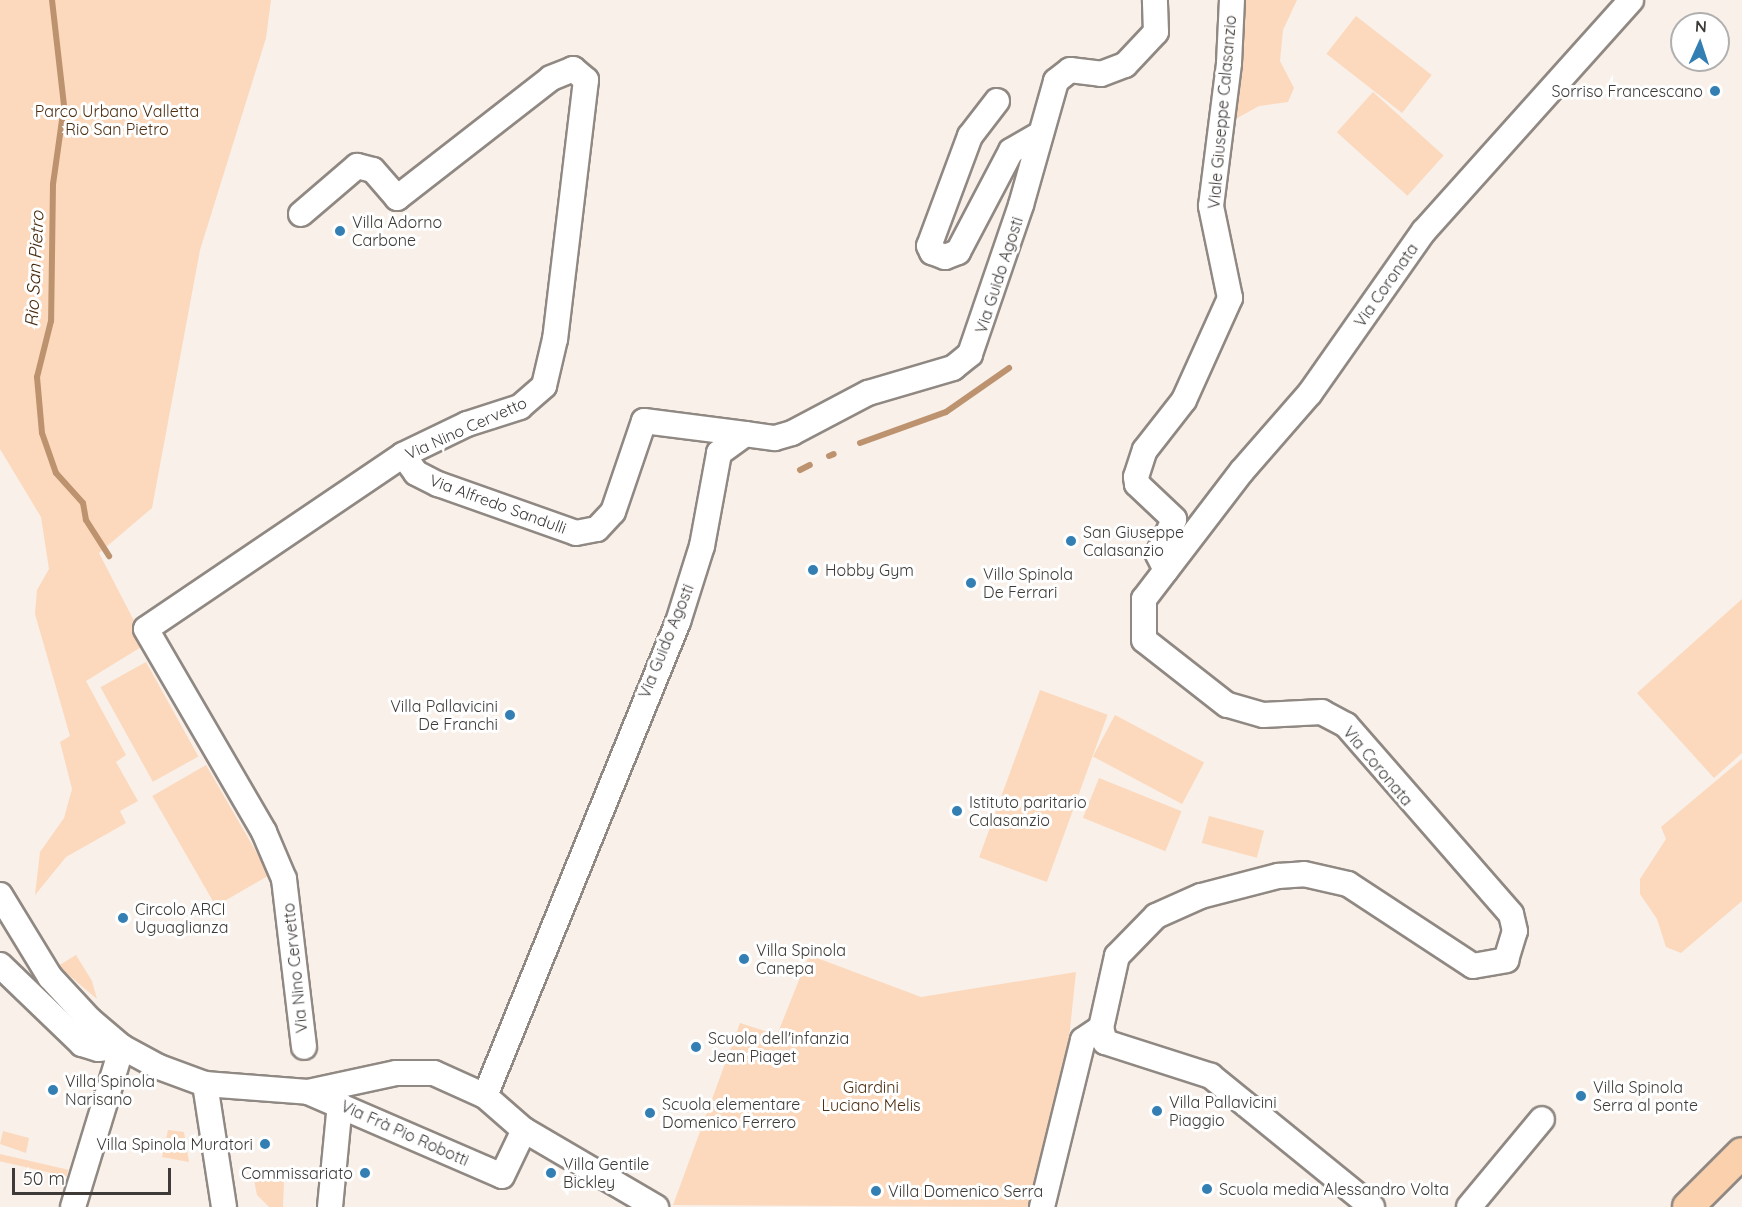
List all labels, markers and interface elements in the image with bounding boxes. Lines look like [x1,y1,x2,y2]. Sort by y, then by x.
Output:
north arrow [1670,12,1730,72]
street label: Viale Giuseppe Calasanzio [1204,14,1240,210]
text: N [1694,16,1707,36]
place label: Sorriso Francescano [1552,81,1703,101]
marker: Sorriso Francescano [1708,84,1722,98]
park label: Parco Urbano Valletta Rio San Pietro [35,101,199,139]
water label: Rio San Pietro [21,210,49,328]
place label: Villa Adorno Carbone [352,212,442,250]
street label: Via Guido Agosti [971,214,1027,336]
marker: Villa Adorno Carbone [333,224,347,238]
street label: Via Coronata [1350,239,1422,331]
street label: Via Nino Cervetto [402,393,530,463]
street label: Via Alfredo Sandulli [427,470,569,538]
place label: San Giuseppe Calasanzio [1083,522,1184,560]
marker: San Giuseppe Calasanzio [1064,534,1078,548]
place label: Hobby Gym [825,560,914,580]
marker: Hobby Gym [806,563,820,577]
place label: Villa Spinola De Ferrari [983,564,1073,602]
marker: Villa Spinola De Ferrari [964,576,978,590]
street label: Via Guido Agosti [634,581,698,701]
place label: Villa Pallavicini De Franchi [390,696,498,734]
marker: Villa Pallavicini De Franchi [503,708,517,722]
street label: Via Coronata [1339,722,1417,810]
place label: Istituto paritario Calasanzio [969,792,1087,830]
marker: Istituto paritario Calasanzio [950,804,964,818]
place label: Circolo ARCI Uguaglianza [135,899,228,937]
street label: Via Nino Cervetto [279,902,311,1034]
marker: Circolo ARCI Uguaglianza [116,911,130,925]
place label: Villa Spinola Canepa [756,940,846,978]
marker: Villa Spinola Canepa [737,952,751,966]
place label: Scuola dell'infanzia Jean Piaget [708,1028,849,1066]
marker: Scuola dell'infanzia Jean Piaget [689,1040,703,1054]
place label: Villa Spinola Narisano [65,1071,155,1109]
park label: Giardini Luciano Melis [821,1077,921,1115]
place label: Villa Spinola Serra al ponte [1593,1077,1698,1115]
marker: Villa Spinola Narisano [46,1083,60,1097]
marker: Villa Spinola Serra al ponte [1574,1089,1588,1103]
place label: Villa Pallavicini Piaggio [1169,1092,1277,1130]
place label: Scuola elementare Domenico Ferrero [662,1094,800,1132]
street label: Via Frà Pio Robotti [338,1096,472,1170]
marker: Villa Pallavicini Piaggio [1150,1104,1164,1118]
marker: Scuola elementare Domenico Ferrero [643,1106,657,1120]
place label: Villa Spinola Muratori [96,1134,253,1154]
marker: Villa Spinola Muratori [258,1137,272,1151]
place label: Villa Gentile Bickley [563,1154,649,1192]
scale bar [15,1156,174,1194]
place label: Commissariato [241,1163,353,1183]
marker: Commissariato [358,1166,372,1180]
marker: Villa Gentile Bickley [544,1166,558,1180]
text: 50 m [23,1167,65,1190]
place label: Scuola media Alessandro Volta [1219,1179,1449,1199]
place label: Villa Domenico Serra [888,1181,1043,1201]
marker: Scuola media Alessandro Volta [1200,1182,1214,1196]
marker: Villa Domenico Serra [869,1184,883,1198]

